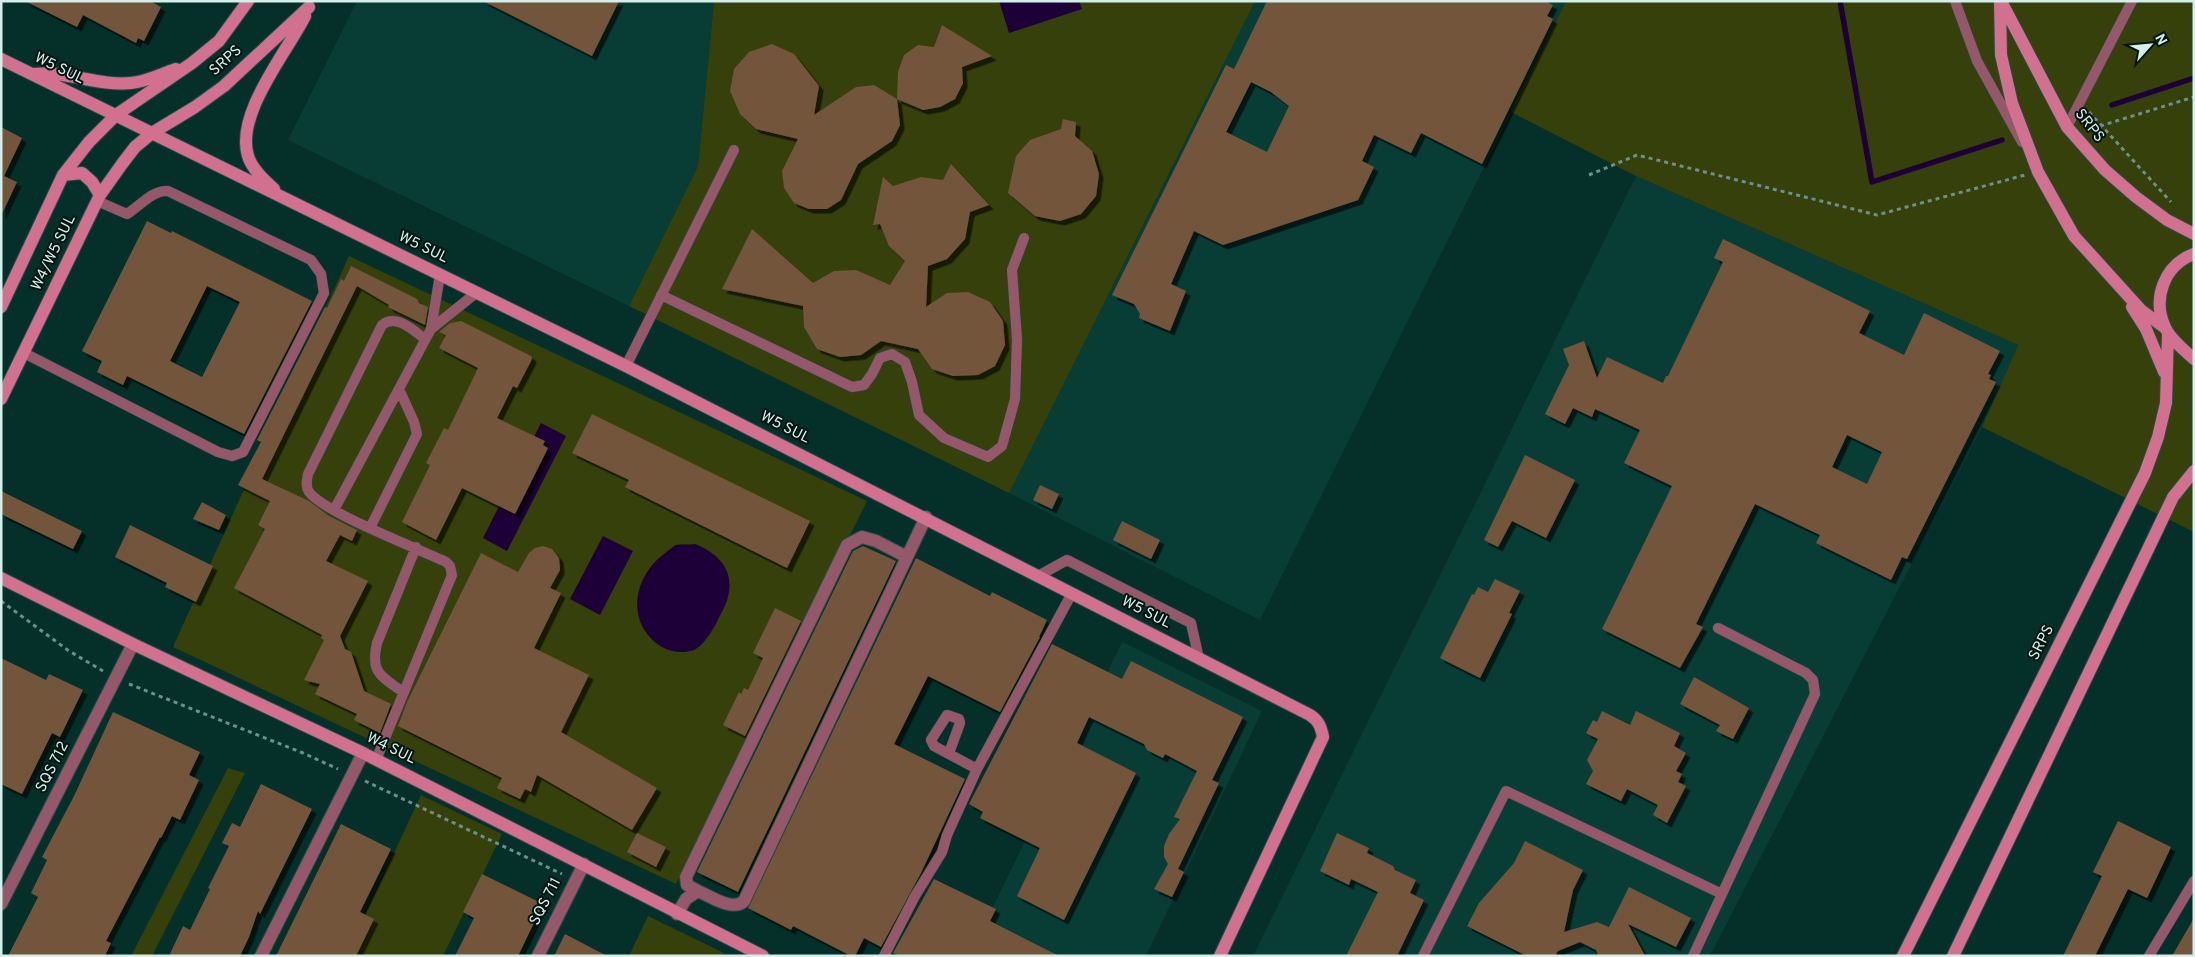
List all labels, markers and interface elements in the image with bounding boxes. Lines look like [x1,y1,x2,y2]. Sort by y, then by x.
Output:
north arrow [2125,20,2175,70]
text: N [2150,31,2170,48]
street label: SRPS [206,42,246,80]
street label: W5 SUL [31,49,87,89]
street label: SRPS [2070,106,2108,146]
street label: W4/W5 SUL [28,212,80,294]
street label: W5 SUL [395,228,451,268]
street label: W5 SUL [757,408,813,448]
street label: W5 SUL [1118,593,1174,633]
street label: SRPS [2025,622,2059,664]
street label: W4 SUL [363,729,419,769]
street label: SQS 712 [32,738,74,796]
street label: SQS 711 [526,875,566,929]

